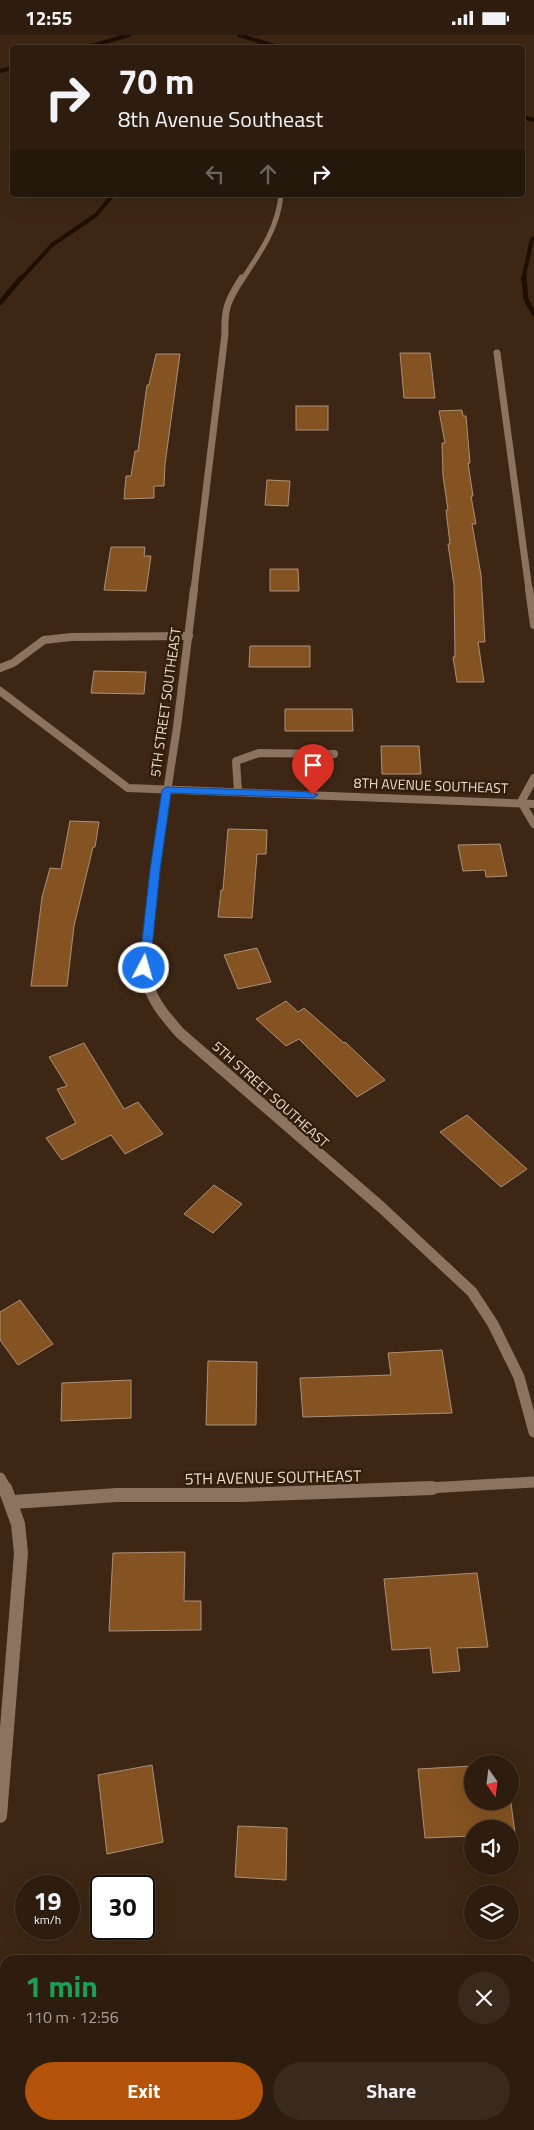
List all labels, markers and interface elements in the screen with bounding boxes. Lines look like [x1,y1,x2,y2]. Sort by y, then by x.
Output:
text: 12:55 [25,3,72,32]
text: 70 m [118,54,194,108]
icon: right [35,65,100,130]
text: 8th Avenue Southeast [118,102,323,136]
icon: left [201,160,229,188]
icon: ahead [254,160,282,188]
icon: right [307,160,335,188]
street label: 5TH STREET SOUTHEAST [144,625,186,778]
pin [292,744,334,795]
icon: arrive [299,751,327,779]
street label: 8TH AVENUE SOUTHEAST [353,772,509,798]
position arrow [117,941,169,993]
street label: 5TH STREET SOUTHEAST [208,1036,335,1153]
street label: 5TH AVENUE SOUTHEAST [185,1463,362,1491]
north arrow [464,1755,519,1810]
map controls [464,1755,519,1940]
button: sound [464,1820,519,1875]
speed limit sign: 30 [90,1875,155,1940]
text: 19 [33,1882,62,1920]
button: layers [464,1885,519,1940]
text: km/h [34,1910,61,1929]
text: 1 min [25,1963,98,2009]
button: close [458,1972,510,2024]
text: 110 m · 12:56 [25,2005,119,2029]
button: Exit [25,2062,263,2120]
button: Share [273,2062,510,2120]

